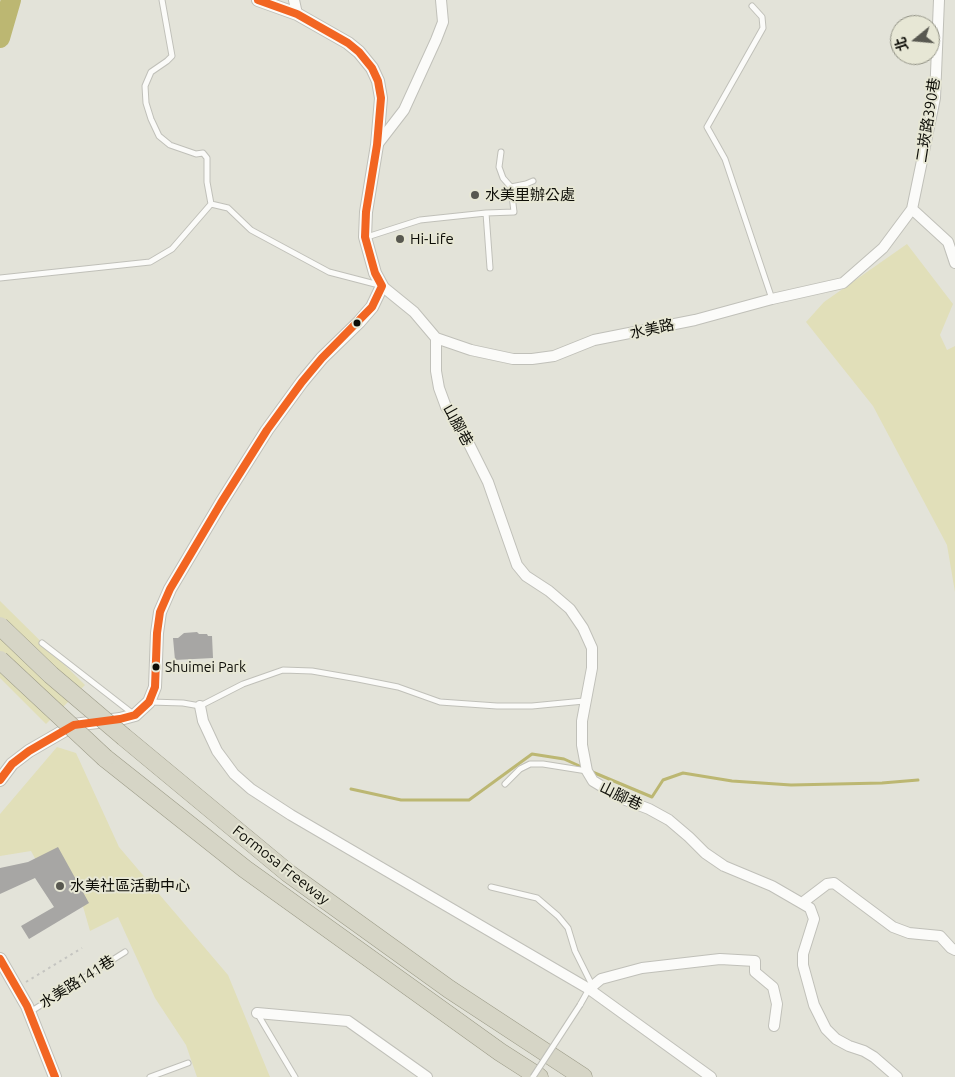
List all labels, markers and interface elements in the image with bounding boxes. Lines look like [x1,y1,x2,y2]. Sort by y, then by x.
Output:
north arrow [890,15,940,65]
text: 北 [892,35,911,53]
street label: 二崁路390巷 [912,76,944,164]
place label: 水美里辦公處 [485,186,575,204]
marker: 水美里辦公處 [469,189,481,201]
place label: Hi-Life [410,230,454,248]
marker: Hi-Life [394,233,406,245]
street label: 水美路 [628,316,676,342]
unlabelled marker [352,318,362,328]
street label: 山腳巷 [439,401,477,449]
place label: Shuimei Park [165,659,246,675]
marker: Shuimei Park [151,662,161,672]
street label: 山腳巷 [597,778,645,814]
street label: Formosa Freeway [229,822,333,908]
place label: 水美社區活動中心 [70,877,190,895]
marker: 水美社區活動中心 [54,880,66,892]
street label: 水美路141巷 [36,952,118,1012]

